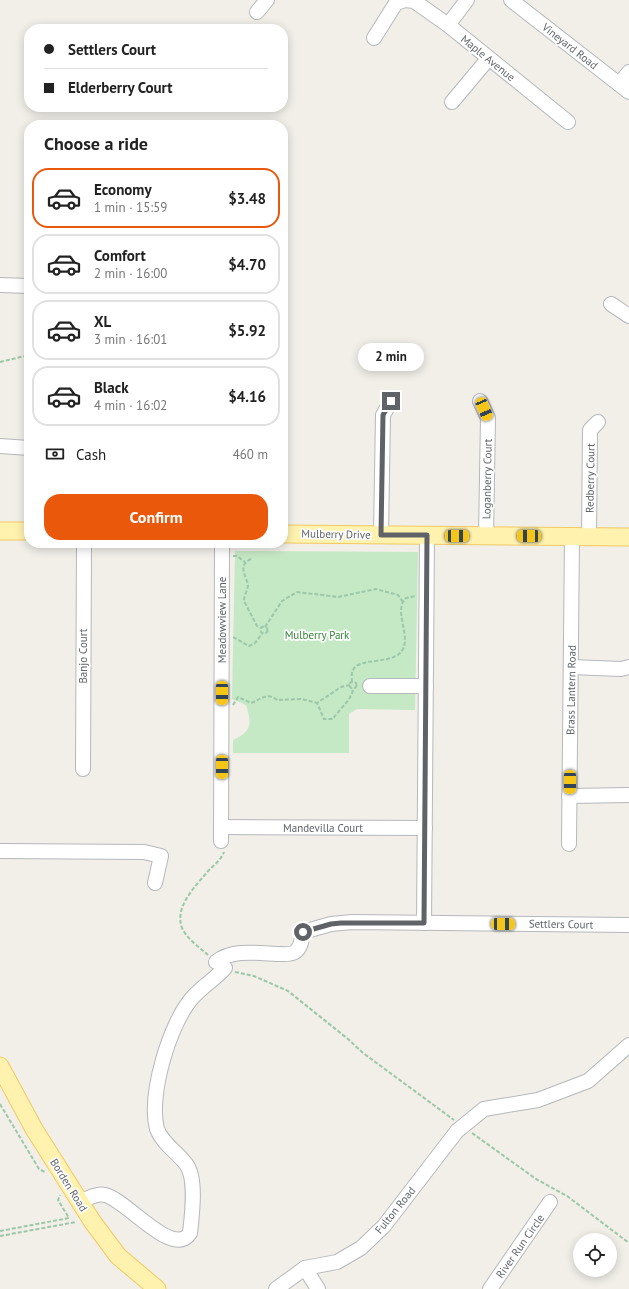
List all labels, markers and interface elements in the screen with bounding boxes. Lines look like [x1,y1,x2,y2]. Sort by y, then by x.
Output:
street label: Vineyard Road [538,19,601,72]
street label: Maple Avenue [458,32,518,84]
text: Settlers Court [68,40,156,59]
text: Elderberry Court [68,78,173,97]
text: Choose a ride [44,132,148,155]
icon: car [46,180,82,216]
text: Economy [94,180,152,199]
text: $3.48 [228,189,266,208]
text: 1 min · 15:59 [94,199,167,216]
icon: car [46,246,82,282]
text: Comfort [94,246,146,265]
text: $4.70 [228,255,266,274]
text: 2 min · 16:00 [94,265,167,282]
icon: car [46,312,82,348]
text: XL [94,312,111,331]
text: $5.92 [228,321,266,340]
text: 3 min · 16:01 [94,331,167,348]
callout: 2 min [358,343,424,371]
text: 2 min [375,348,407,365]
icon: car [46,378,82,414]
text: Black [94,378,129,397]
text: $4.16 [228,387,266,406]
route end [382,392,400,410]
car [474,396,494,422]
text: 4 min · 16:02 [94,397,167,414]
street label: Loganberry Court [479,438,495,519]
icon: cash [44,443,66,465]
street label: Redberry Court [582,443,598,513]
text: Cash [76,445,106,464]
text: 460 m [233,446,268,463]
button: Confirm [44,494,268,540]
street label: Mulberry Drive [301,526,371,542]
car [445,530,469,542]
car [517,530,541,542]
street label: Meadowview Lane [215,576,229,663]
street label: Banjo Court [76,628,90,684]
park label: Mulberry Park [285,628,350,642]
street label: Brass Lantern Road [563,645,579,735]
car [216,681,228,705]
car [216,755,228,779]
car [564,770,576,794]
street label: Mandevilla Court [283,821,363,835]
street label: Settlers Court [529,916,594,932]
car [491,918,515,930]
route start [294,923,312,941]
street label: Borden Road [47,1156,91,1214]
street label: Fulton Road [372,1184,418,1236]
street label: River Run Circle [493,1211,547,1281]
map controls [573,1233,617,1277]
button: locate [573,1233,617,1277]

